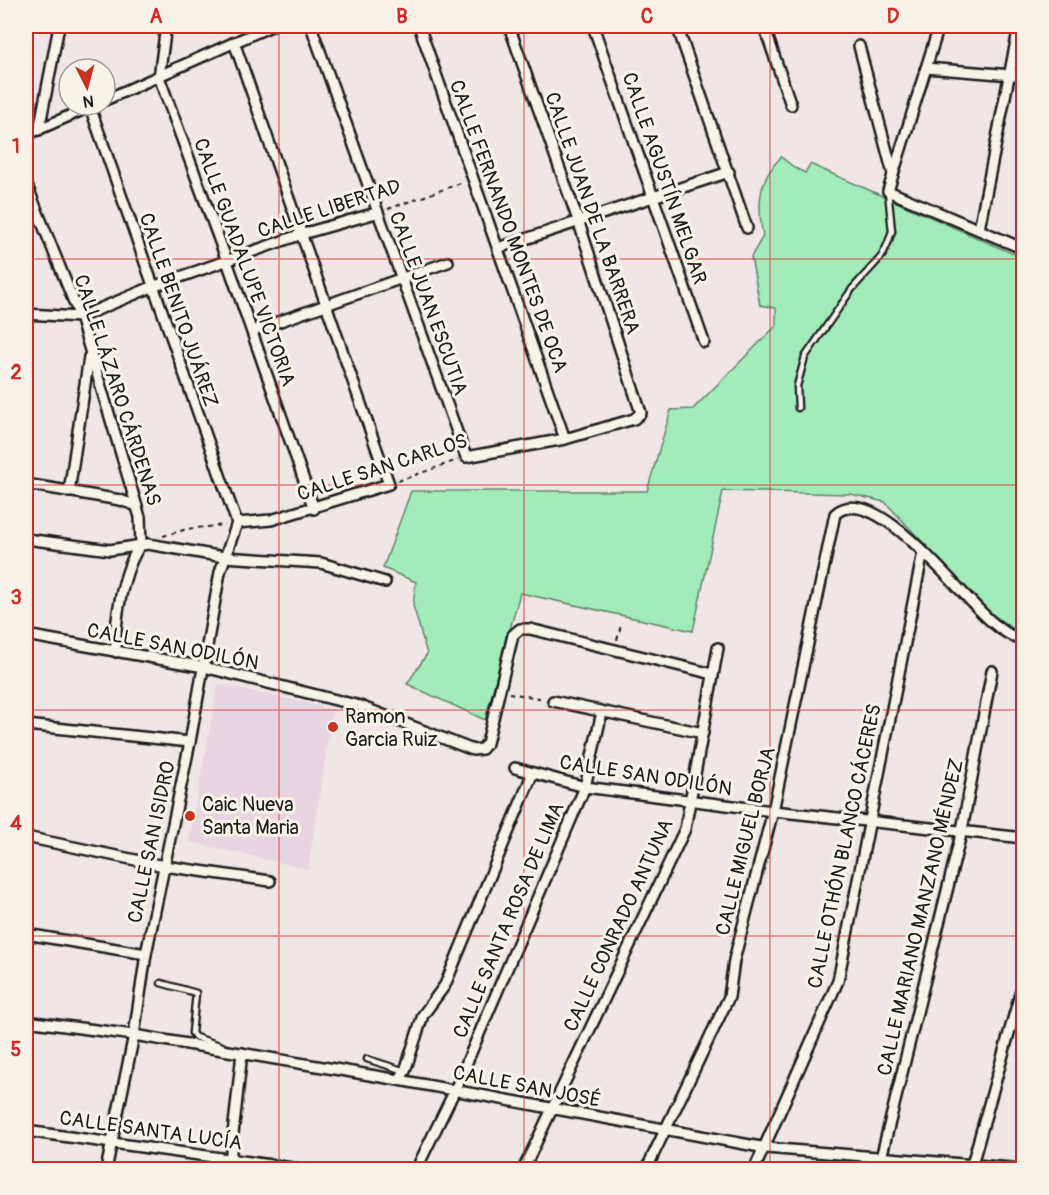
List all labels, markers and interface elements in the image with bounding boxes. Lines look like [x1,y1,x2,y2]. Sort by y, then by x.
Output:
text: A [150,4,163,29]
text: B [396,4,408,29]
text: C [641,4,653,29]
text: D [887,4,900,29]
north arrow [57,57,117,117]
street label: CALLE AGUSTÍN MELGAR [617,69,713,287]
street label: CALLE FERNANDO MONTES DE OCA [444,76,573,376]
street label: CALLE JUAN DE LA BARRERA [539,89,646,338]
text: N [82,90,95,111]
text: 1 [12,134,20,159]
street label: CALLE GUADALUPE VICTORIA [188,135,301,390]
street label: CALLE LIBERTAD [254,174,404,243]
street label: CALLE JUAN ESCUTIA [384,208,473,398]
street label: CALLE BENITO JUÁREZ [134,210,224,411]
street label: CALLE LÁZARO CÁRDENAS [68,271,167,509]
text: 2 [10,360,22,385]
street label: CALLE SAN CARLOS [294,428,471,507]
text: 3 [10,585,22,610]
street label: CALLE SAN ODILÓN [85,618,261,675]
street label: CALLE OTHÓN BLANCO CÁCERES [802,702,887,991]
place label: Ramon Garcia Ruiz [345,704,438,752]
marker: Ramon Garcia Ruiz [326,720,340,734]
street label: CALLE MIGUEL BORJA [710,744,781,938]
street label: CALLE SAN ODILÓN [558,750,734,801]
street label: CALLE MARIANO MANZANO MÉNDEZ [872,756,969,1078]
street label: CALLE SAN ISIDRO [122,759,181,925]
place label: Caic Nueva Santa Maria [202,792,299,840]
street label: CALLE SANTA ROSA DE LIMA [447,799,569,1042]
marker: Caic Nueva Santa Maria [183,809,197,823]
text: 4 [10,811,22,836]
street label: CALLE CONRADO ANTUNA [558,815,679,1036]
text: 5 [11,1037,22,1062]
street label: CALLE SAN JOSÉ [451,1060,603,1113]
street label: CALLE SANTA LUCÍA [58,1105,244,1156]

